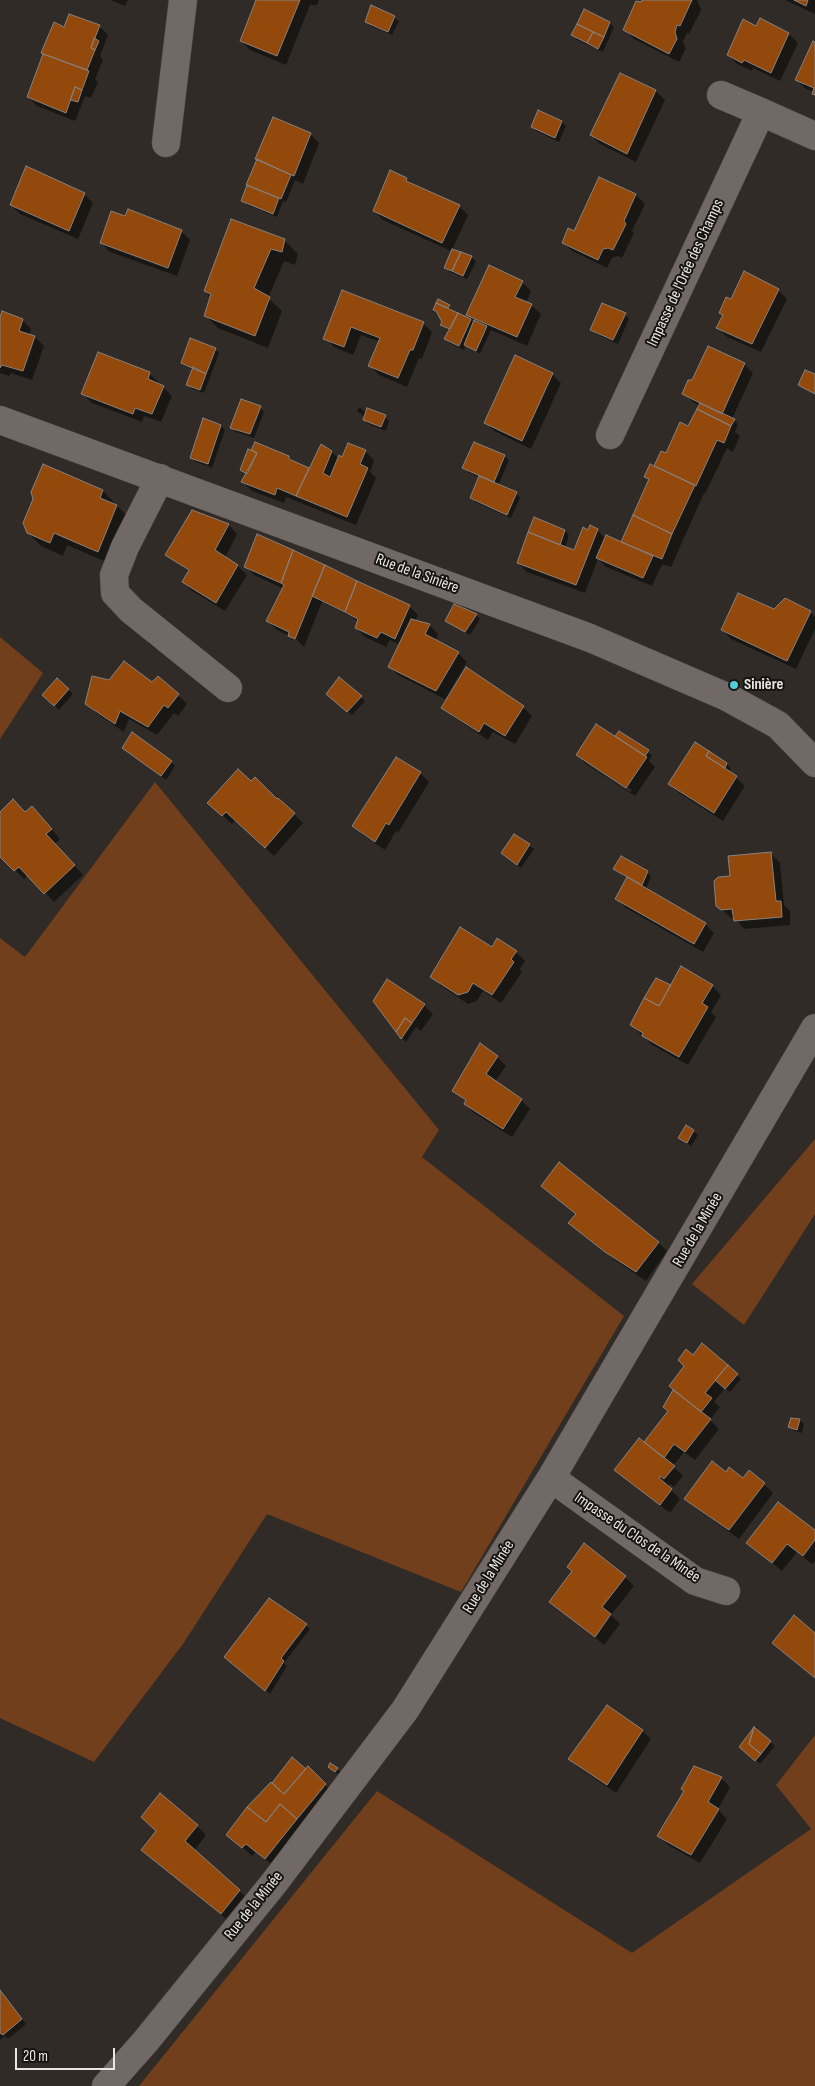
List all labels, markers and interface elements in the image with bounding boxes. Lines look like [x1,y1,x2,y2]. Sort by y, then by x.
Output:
street label: Impasse de l'Orée des Champs [643,196,729,350]
street label: Rue de la Sinière [373,550,461,598]
place label: Sinière [744,675,783,695]
marker: Sinière [728,679,740,691]
street label: Rue de la Minée [669,1189,727,1271]
street label: Impasse du Clos de la Minée [570,1489,704,1587]
street label: Rue de la Minée [459,1537,519,1617]
street label: Rue de la Minée [221,1868,287,1944]
scale bar [18,2038,118,2070]
text: 20 m [23,2047,48,2066]

